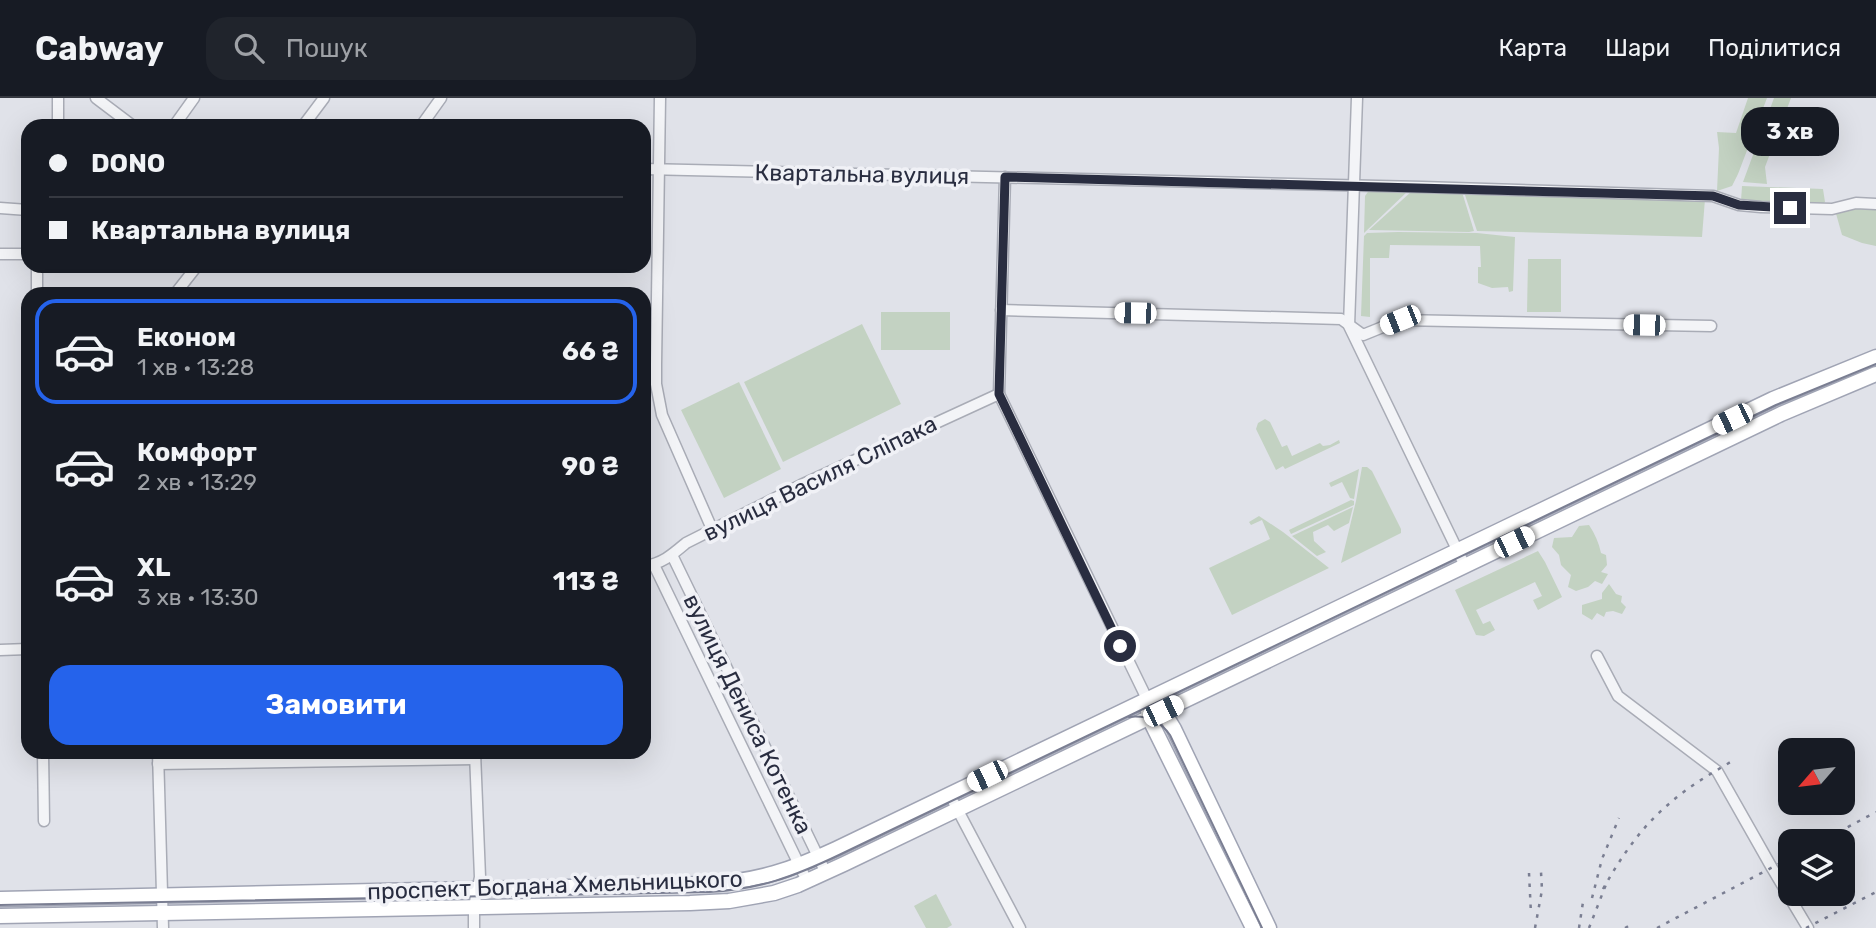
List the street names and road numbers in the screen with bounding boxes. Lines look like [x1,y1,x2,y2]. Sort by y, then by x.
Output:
street label: Квартальна вулиця [754,158,970,190]
street label: вулиця Василя Сліпака [699,409,941,547]
street label: вулиця Дениса Котенка [678,589,818,839]
street label: проспект Богдана Хмельницького [367,864,743,906]

